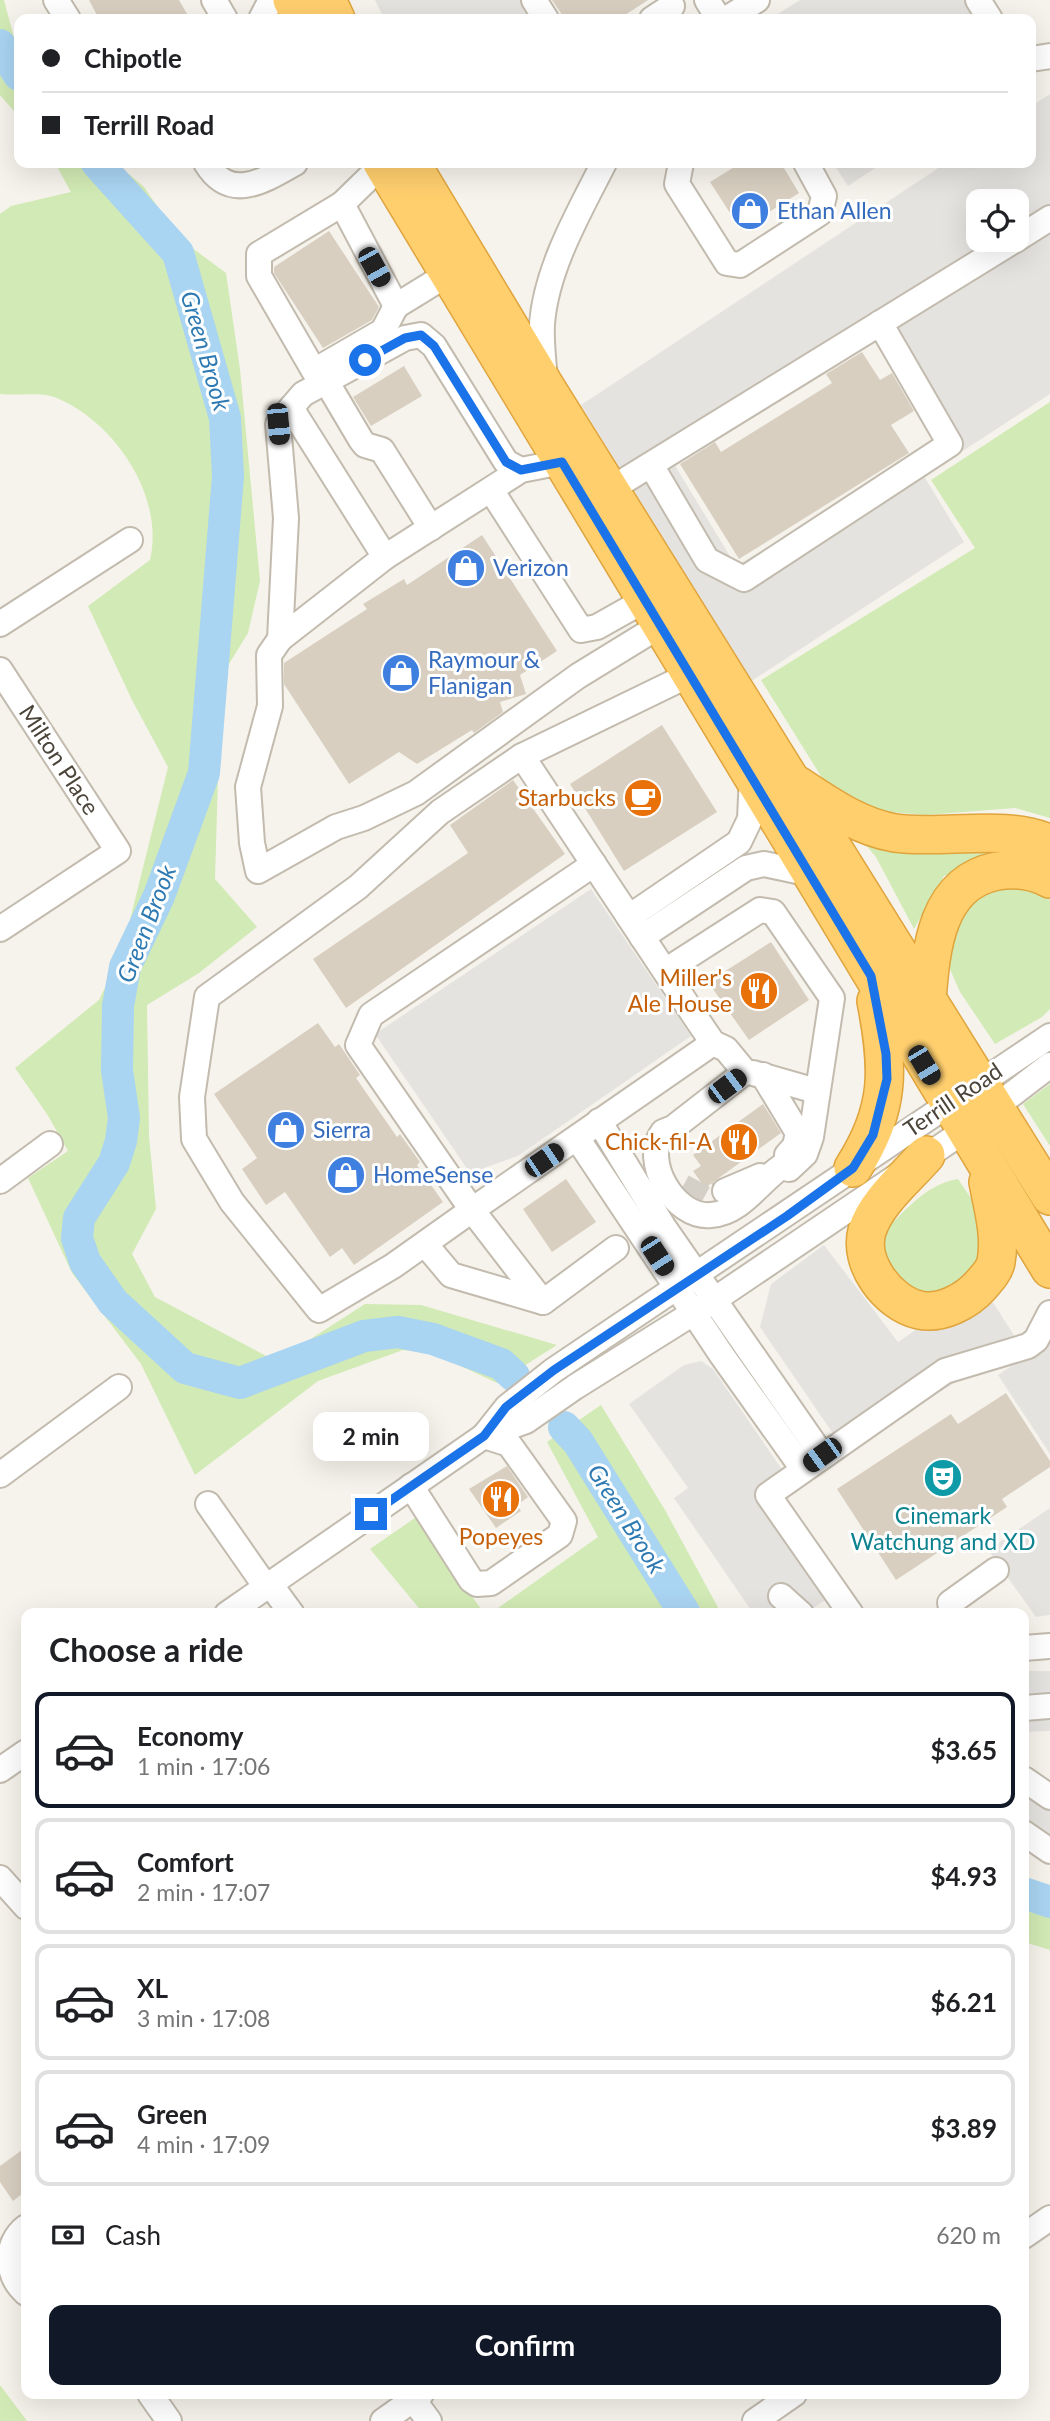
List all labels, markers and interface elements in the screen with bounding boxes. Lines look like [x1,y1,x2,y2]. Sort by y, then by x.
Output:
text: Chipotle [84,42,182,74]
text: Terrill Road [84,109,214,141]
map controls [966,189,1029,252]
button: locate [966,189,1029,252]
shop icon: Ethan Allen [729,190,771,232]
place label: Ethan Allen [777,196,892,224]
car [355,244,394,290]
water label: Green Brook [175,287,238,414]
route start [349,344,381,376]
car [266,402,291,446]
shop icon: Verizon [445,547,487,589]
place label: Verizon [493,553,569,581]
place label: Raymour & Flanigan [428,645,541,699]
shop icon: Raymour & Flanigan [380,652,422,694]
street label: Milton Place [14,699,106,820]
cafe icon: Starbucks [622,777,664,819]
place label: Starbucks [518,783,616,811]
water label: Green Brook [110,860,181,986]
place label: Miller's Ale House [628,963,732,1017]
restaurant icon: Miller's Ale House [738,970,780,1012]
car [905,1042,944,1088]
street label: Terrill Road [898,1056,1007,1142]
car [704,1065,751,1107]
shop icon: Sierra [265,1109,307,1151]
place label: Sierra [313,1115,371,1143]
restaurant icon: Chick-fil-A [718,1121,760,1163]
place label: Chick-fil-A [605,1127,712,1155]
car [521,1140,568,1180]
shop icon: HomeSense [325,1154,367,1196]
place label: HomeSense [373,1160,493,1188]
car [637,1233,678,1279]
callout: 2 min [313,1412,429,1462]
text: 2 min [342,1422,400,1450]
car [799,1434,846,1476]
theatre icon: Cinemark Watchung and XD [922,1457,964,1499]
water label: Green Brook [582,1458,673,1579]
restaurant icon: Popeyes [480,1478,522,1520]
route end [355,1498,387,1530]
place label: Cinemark Watchung and XD [851,1501,1035,1555]
place label: Popeyes [459,1522,543,1550]
text: Choose a ride [49,1630,243,1669]
icon: car [53,1719,116,1782]
text: Economy [137,1720,243,1752]
text: $3.65 [931,1734,997,1766]
text: 1 min · 17:06 [137,1752,270,1780]
icon: car [53,1845,116,1908]
text: Comfort [137,1846,234,1878]
text: $4.93 [931,1860,997,1892]
text: 2 min · 17:07 [137,1878,270,1906]
icon: car [53,1971,116,2034]
text: XL [137,1972,168,2004]
text: $6.21 [931,1986,997,2018]
text: 3 min · 17:08 [137,2004,270,2032]
icon: car [53,2097,116,2160]
text: Green [137,2098,207,2130]
text: $3.89 [931,2112,997,2144]
text: 4 min · 17:09 [137,2130,270,2158]
icon: cash [49,2216,87,2254]
text: Cash [105,2219,161,2251]
text: 620 m [936,2221,1001,2249]
button: Confirm [49,2305,1001,2385]

